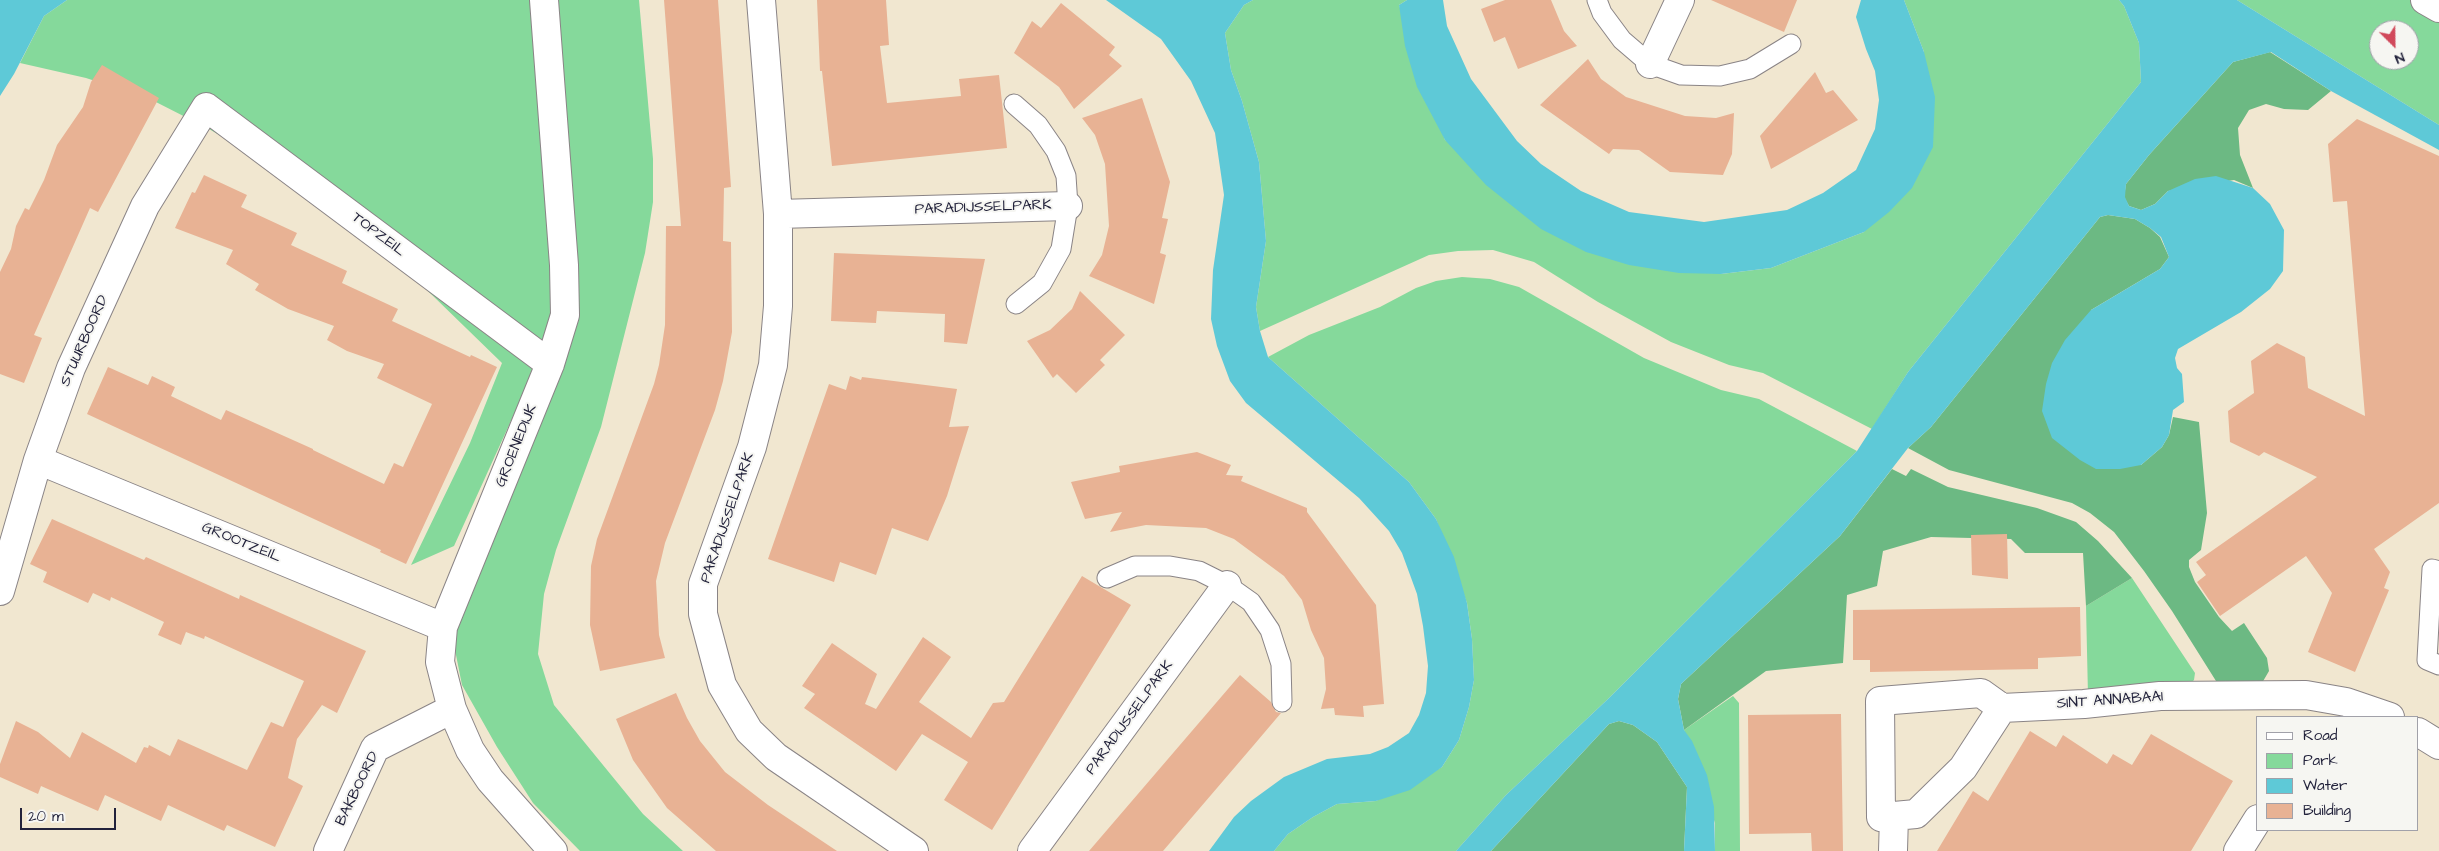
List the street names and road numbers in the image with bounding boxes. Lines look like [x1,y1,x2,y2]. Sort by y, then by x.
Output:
street label: PARADIJSSELPARK [914,197,1052,219]
street label: TOPZEIL [348,209,408,261]
street label: STUURBOORD [57,293,113,389]
street label: GROENEDIJK [492,402,542,490]
street label: PARADIJSSELPARK [697,450,759,586]
street label: GROOTZEIL [199,519,283,567]
street label: PARADIJSSELPARK [1082,657,1178,779]
street label: SINT ANNABAAI [2056,688,2164,714]
street label: BAKBOORD [332,749,384,829]

